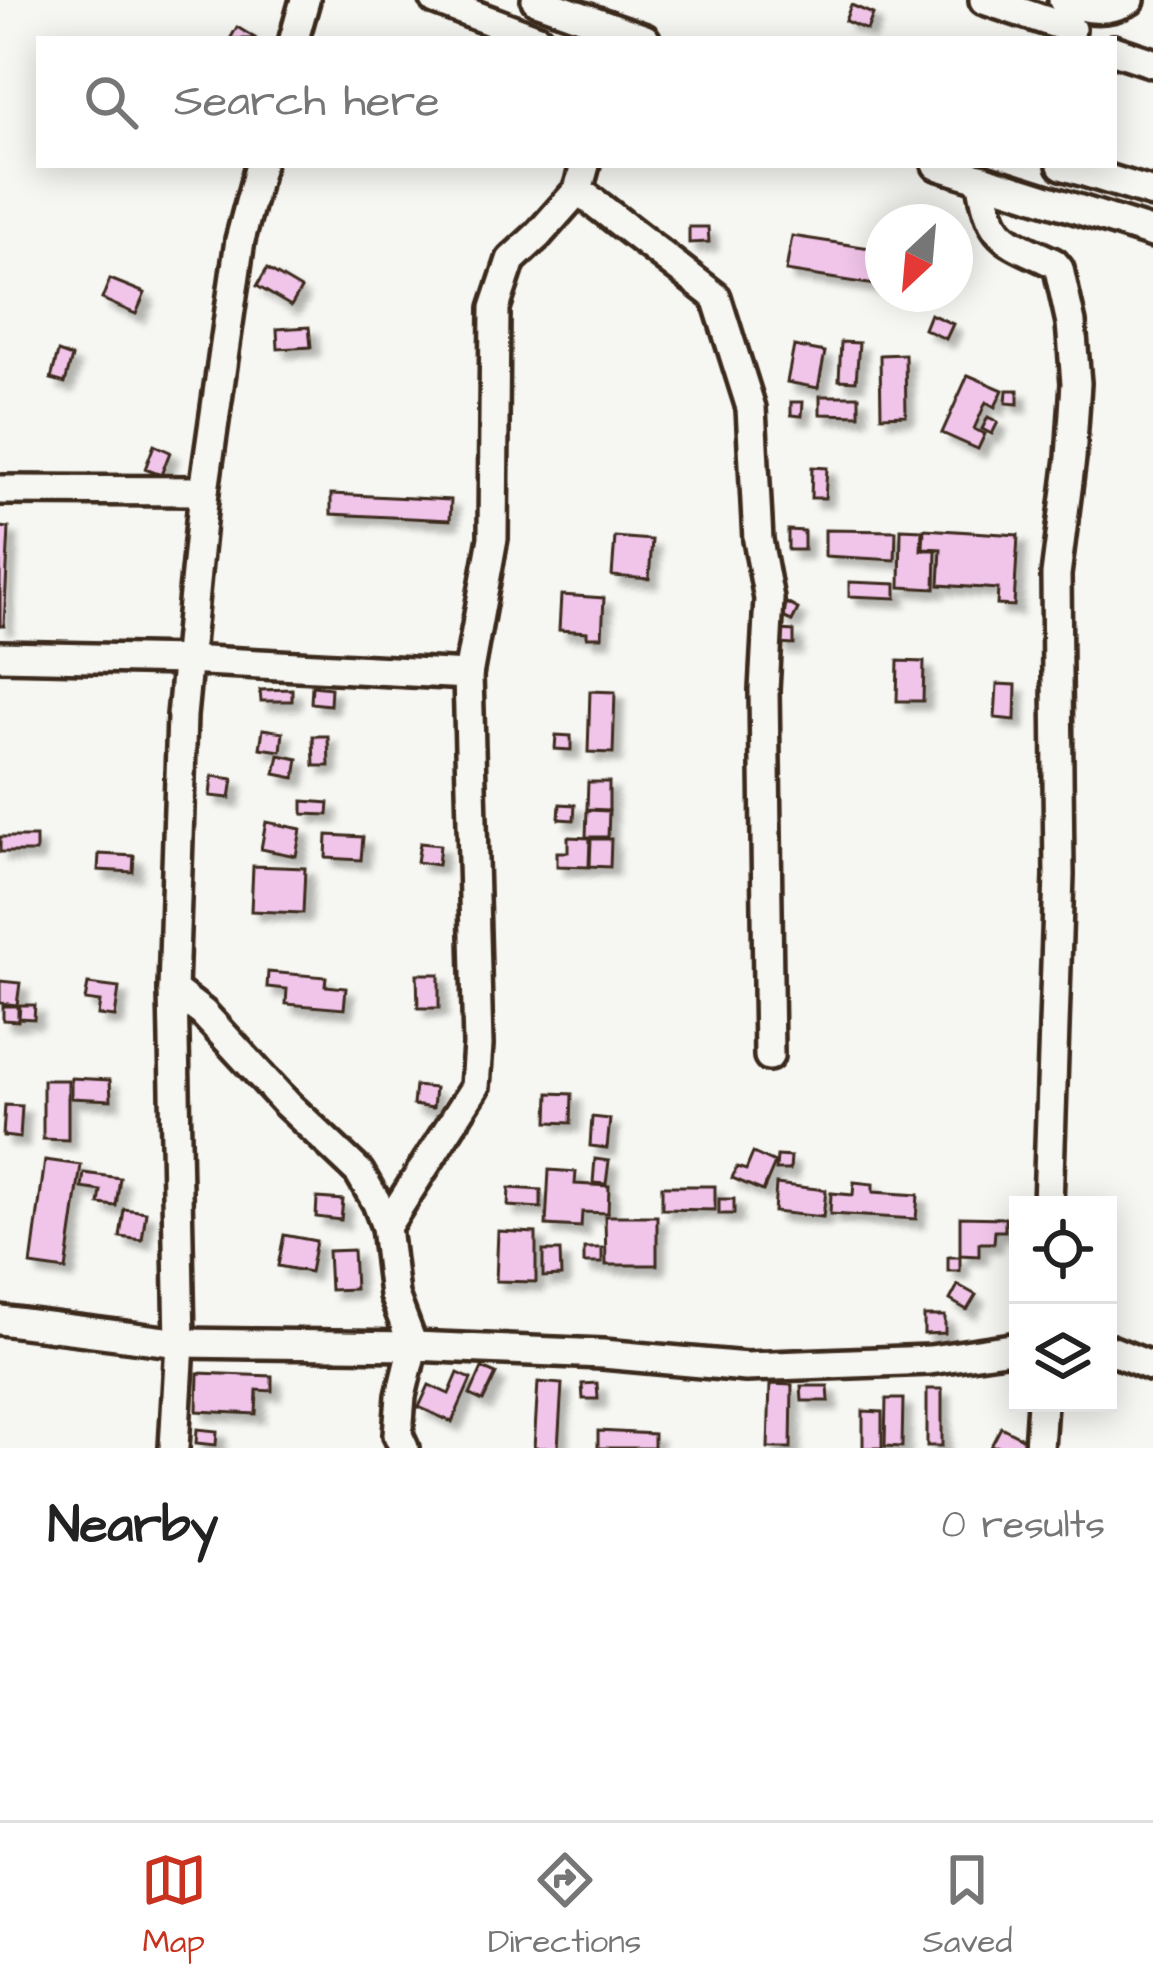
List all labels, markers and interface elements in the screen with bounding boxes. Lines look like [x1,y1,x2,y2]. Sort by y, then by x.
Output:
search box [36,36,1117,168]
icon: search [78,69,144,135]
text: Search here [174,71,440,133]
north arrow [865,204,973,312]
map controls [1009,1196,1117,1412]
button: locate [1009,1196,1117,1304]
button: layers [1009,1304,1117,1412]
text: Nearby [48,1491,218,1562]
text: 0 results [941,1499,1105,1553]
tab: Map [141,1847,207,1965]
tab: Directions [488,1847,641,1965]
tab: Saved [922,1847,1012,1965]

